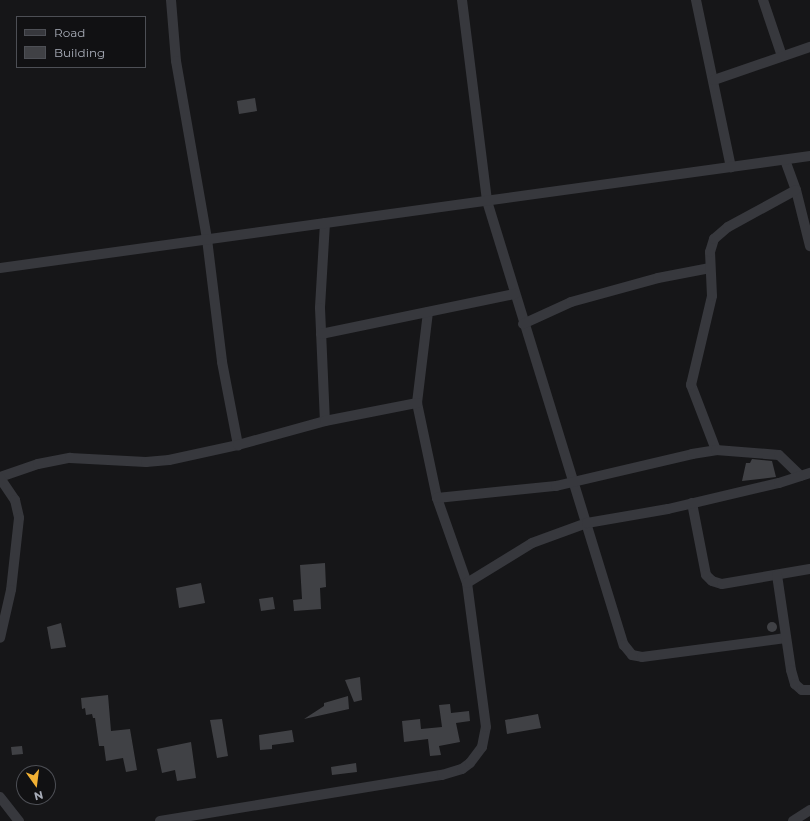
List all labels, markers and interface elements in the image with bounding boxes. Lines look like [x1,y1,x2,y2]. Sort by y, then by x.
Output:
legend [16,16,146,68]
text: Road [54,25,85,40]
text: Building [54,45,105,60]
north arrow [16,765,56,805]
text: N [33,788,45,804]

